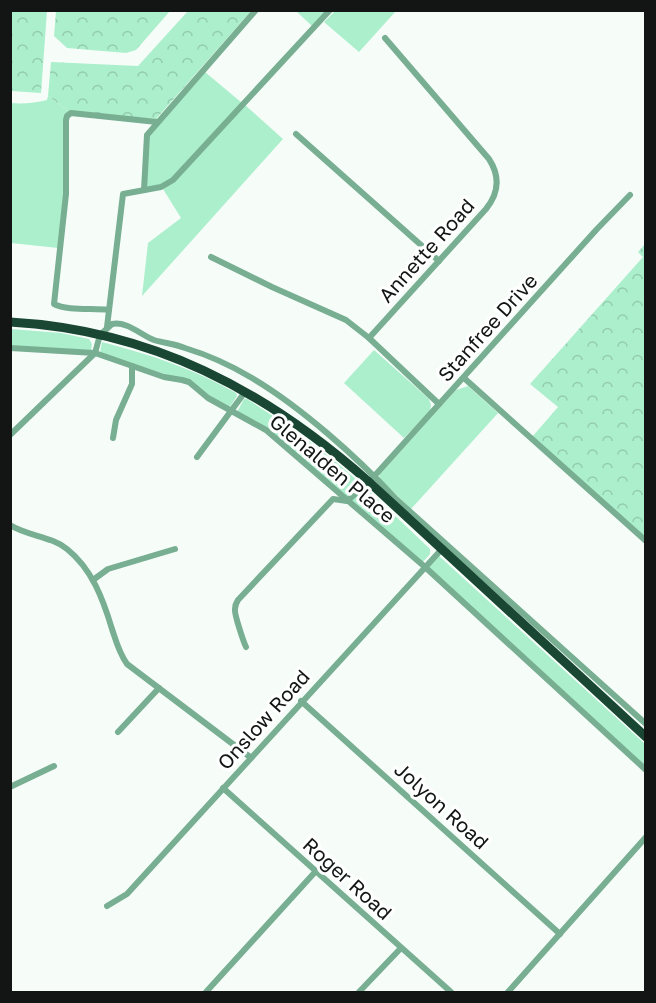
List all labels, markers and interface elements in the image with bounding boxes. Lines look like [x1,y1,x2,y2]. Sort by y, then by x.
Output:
street label: Annette Road [373,193,479,307]
street label: Stanfree Drive [432,268,542,386]
street label: Glenalden Place [265,409,401,527]
street label: Onslow Road [212,664,314,774]
street label: Jolyon Road [390,757,494,853]
street label: Roger Road [299,832,397,924]

